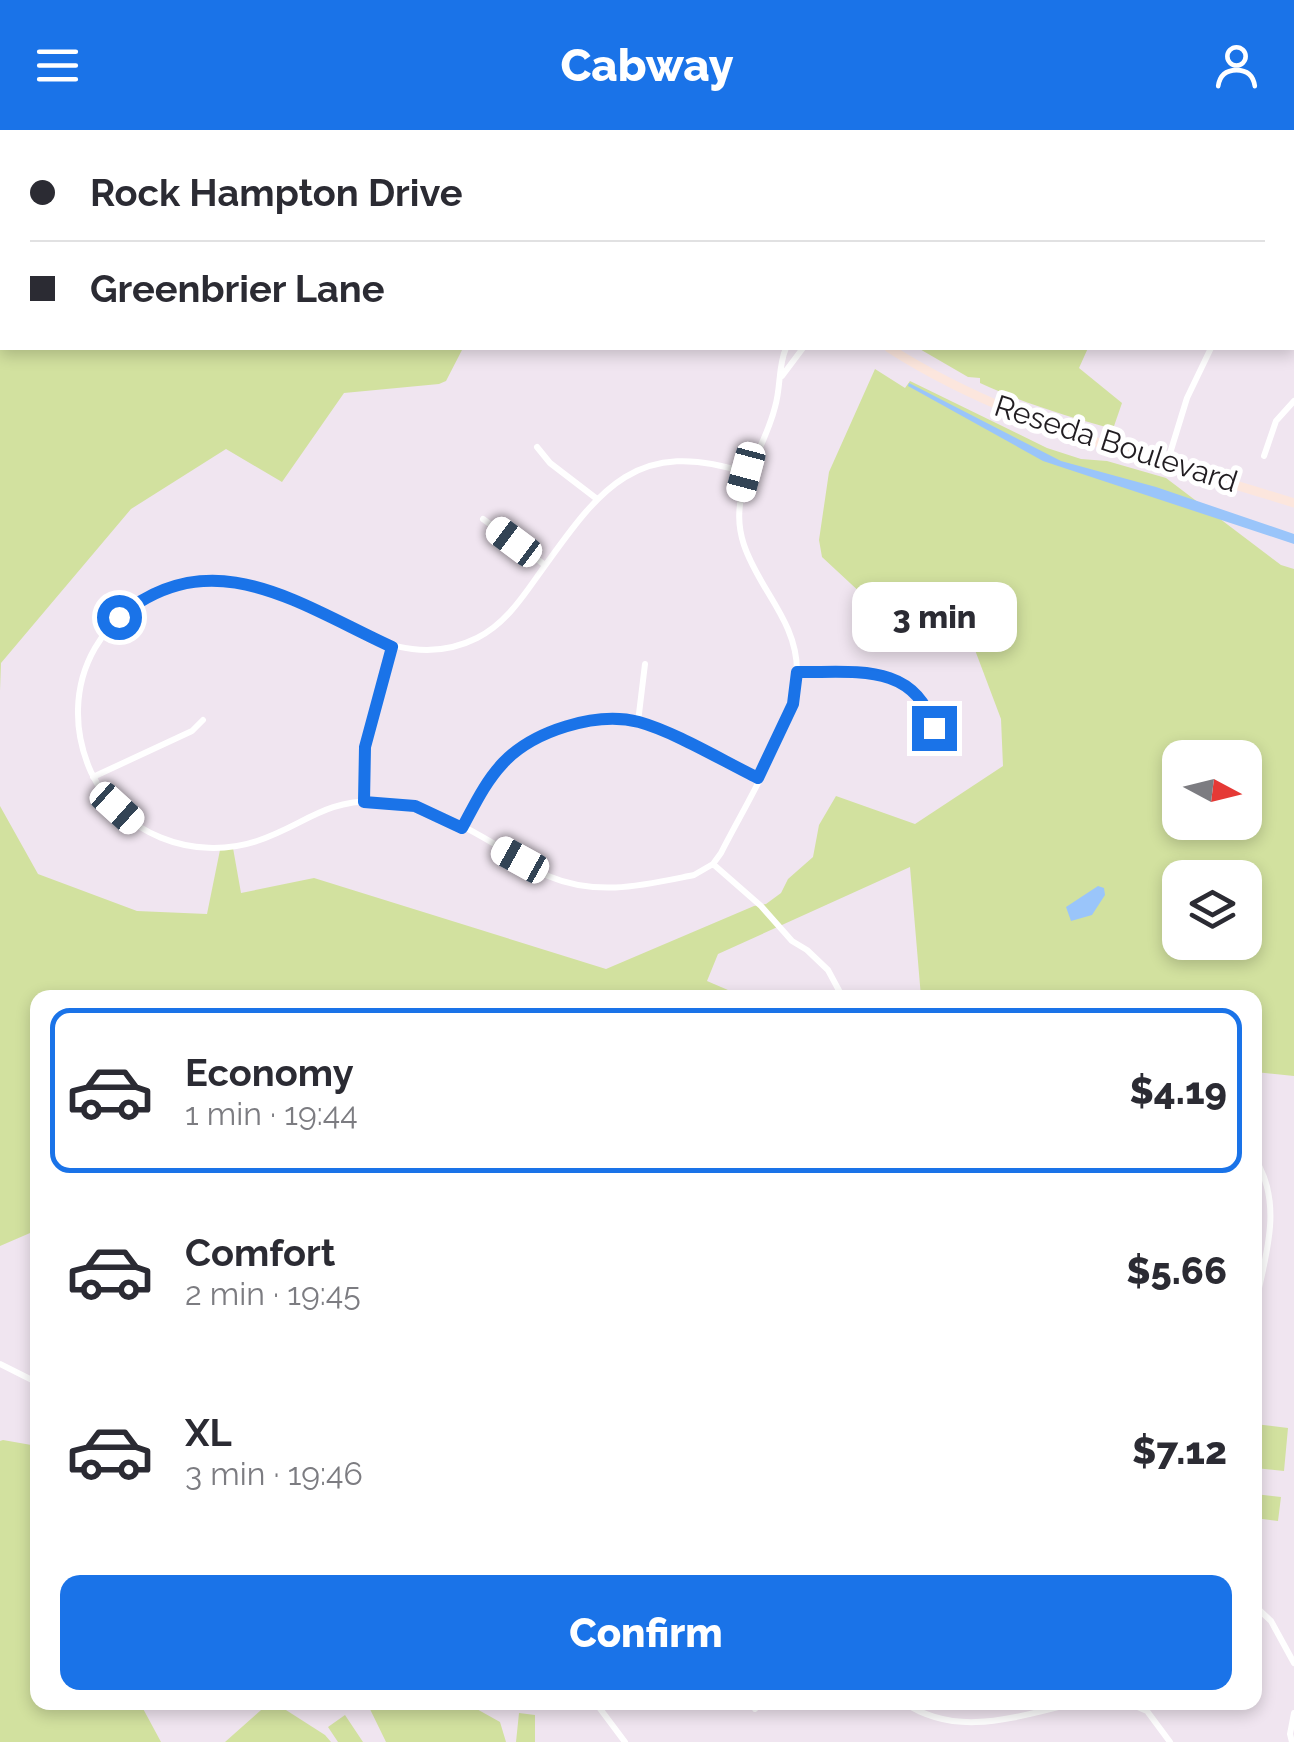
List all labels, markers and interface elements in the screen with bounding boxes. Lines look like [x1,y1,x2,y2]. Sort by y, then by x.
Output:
icon: menu [30,38,85,93]
icon: person [1209,38,1264,93]
text: Cabway [560,39,734,92]
text: Rock Hampton Drive [90,170,462,215]
text: Greenbrier Lane [90,266,384,311]
street label: Reseda Boulevard [990,388,1242,499]
car [724,439,768,505]
car [481,512,547,572]
callout: 3 min [852,583,1016,653]
route start [97,595,142,640]
text: 3 min [893,598,976,635]
route end [912,706,957,751]
north arrow [1162,740,1262,840]
map controls [1162,740,1262,960]
car [85,777,149,839]
car [486,832,554,888]
button: layers [1162,860,1262,960]
icon: car [65,1046,155,1136]
text: Economy [185,1050,354,1095]
text: $4.19 [1130,1068,1227,1113]
text: 1 min · 19:44 [185,1095,358,1132]
icon: car [65,1226,155,1316]
text: Comfort [185,1230,335,1275]
text: $5.66 [1126,1248,1227,1293]
text: 2 min · 19:45 [185,1275,361,1312]
icon: car [65,1406,155,1496]
text: XL [185,1410,232,1455]
text: $7.12 [1132,1428,1227,1473]
text: 3 min · 19:46 [185,1455,363,1492]
button: Confirm [60,1575,1232,1690]

